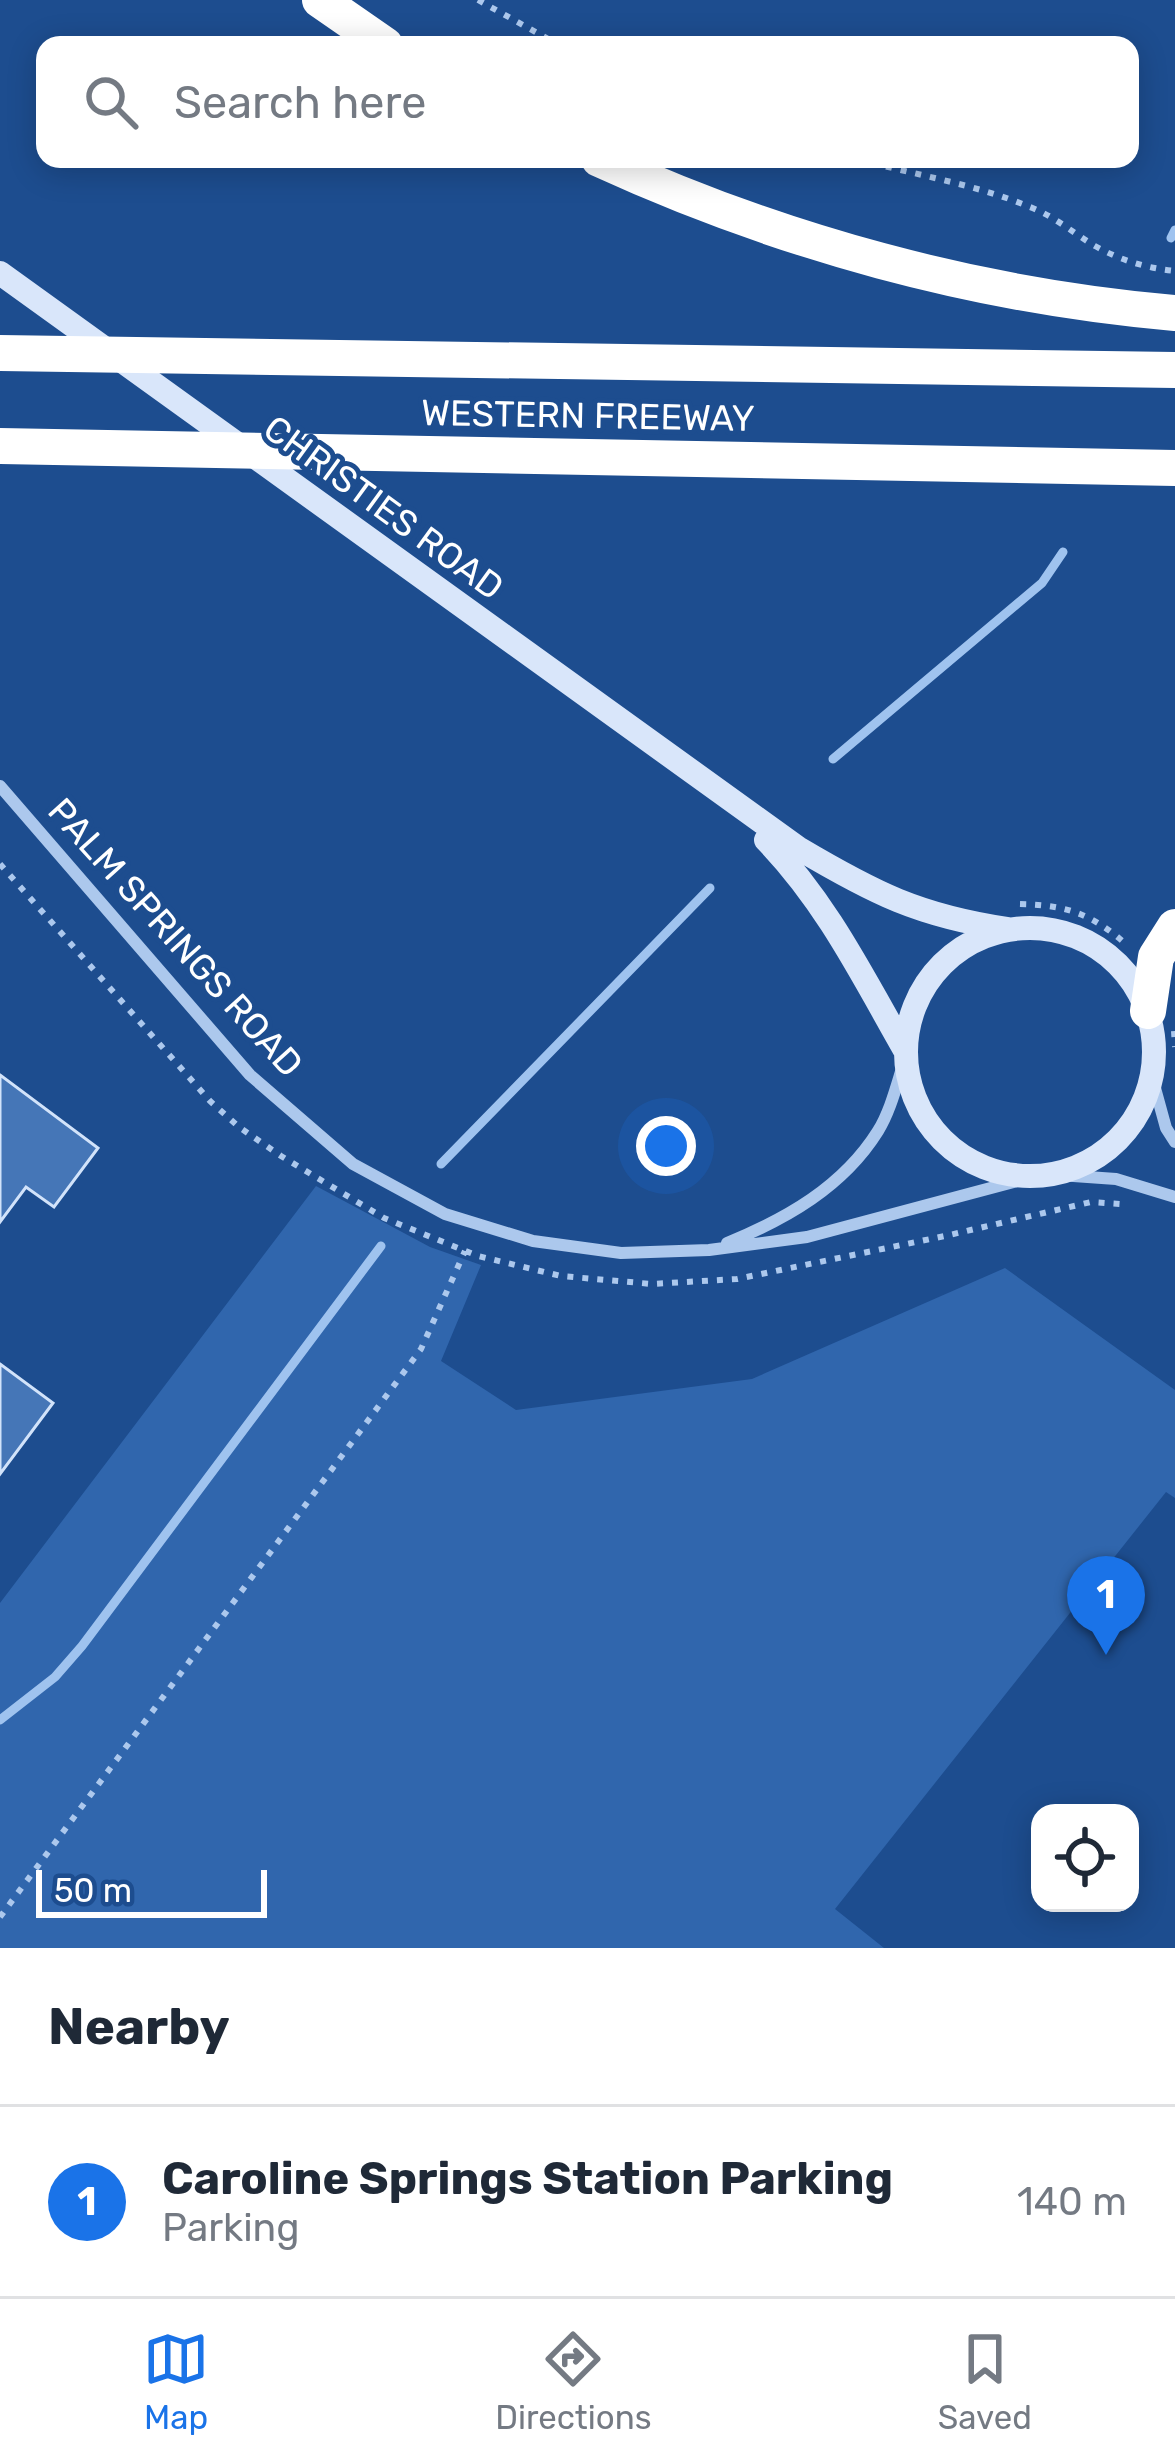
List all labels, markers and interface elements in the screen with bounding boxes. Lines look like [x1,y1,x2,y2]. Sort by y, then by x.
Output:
search box [36,36,1139,168]
icon: search [78,69,144,135]
text: Search here [174,76,426,129]
street label: WESTERN FREEWAY [421,391,755,440]
street label: CHRISTIES ROAD [256,406,512,609]
street label: PALM SPRINGS ROAD [39,789,312,1085]
your location [636,1116,696,1176]
pin: 1 [1067,1556,1145,1655]
map controls [1031,1804,1139,1912]
button: locate [1031,1804,1139,1912]
scale bar [36,1864,267,1917]
text: 50 m [54,1871,132,1910]
text: Nearby [48,1996,230,2057]
text: Caroline Springs Station Parking [162,2152,893,2205]
text: 1 [77,2179,97,2225]
text: 140 m [1017,2179,1127,2225]
text: Parking [162,2205,300,2251]
tab: Map [143,2326,209,2437]
tab: Directions [495,2326,652,2437]
tab: Saved [938,2326,1032,2437]

